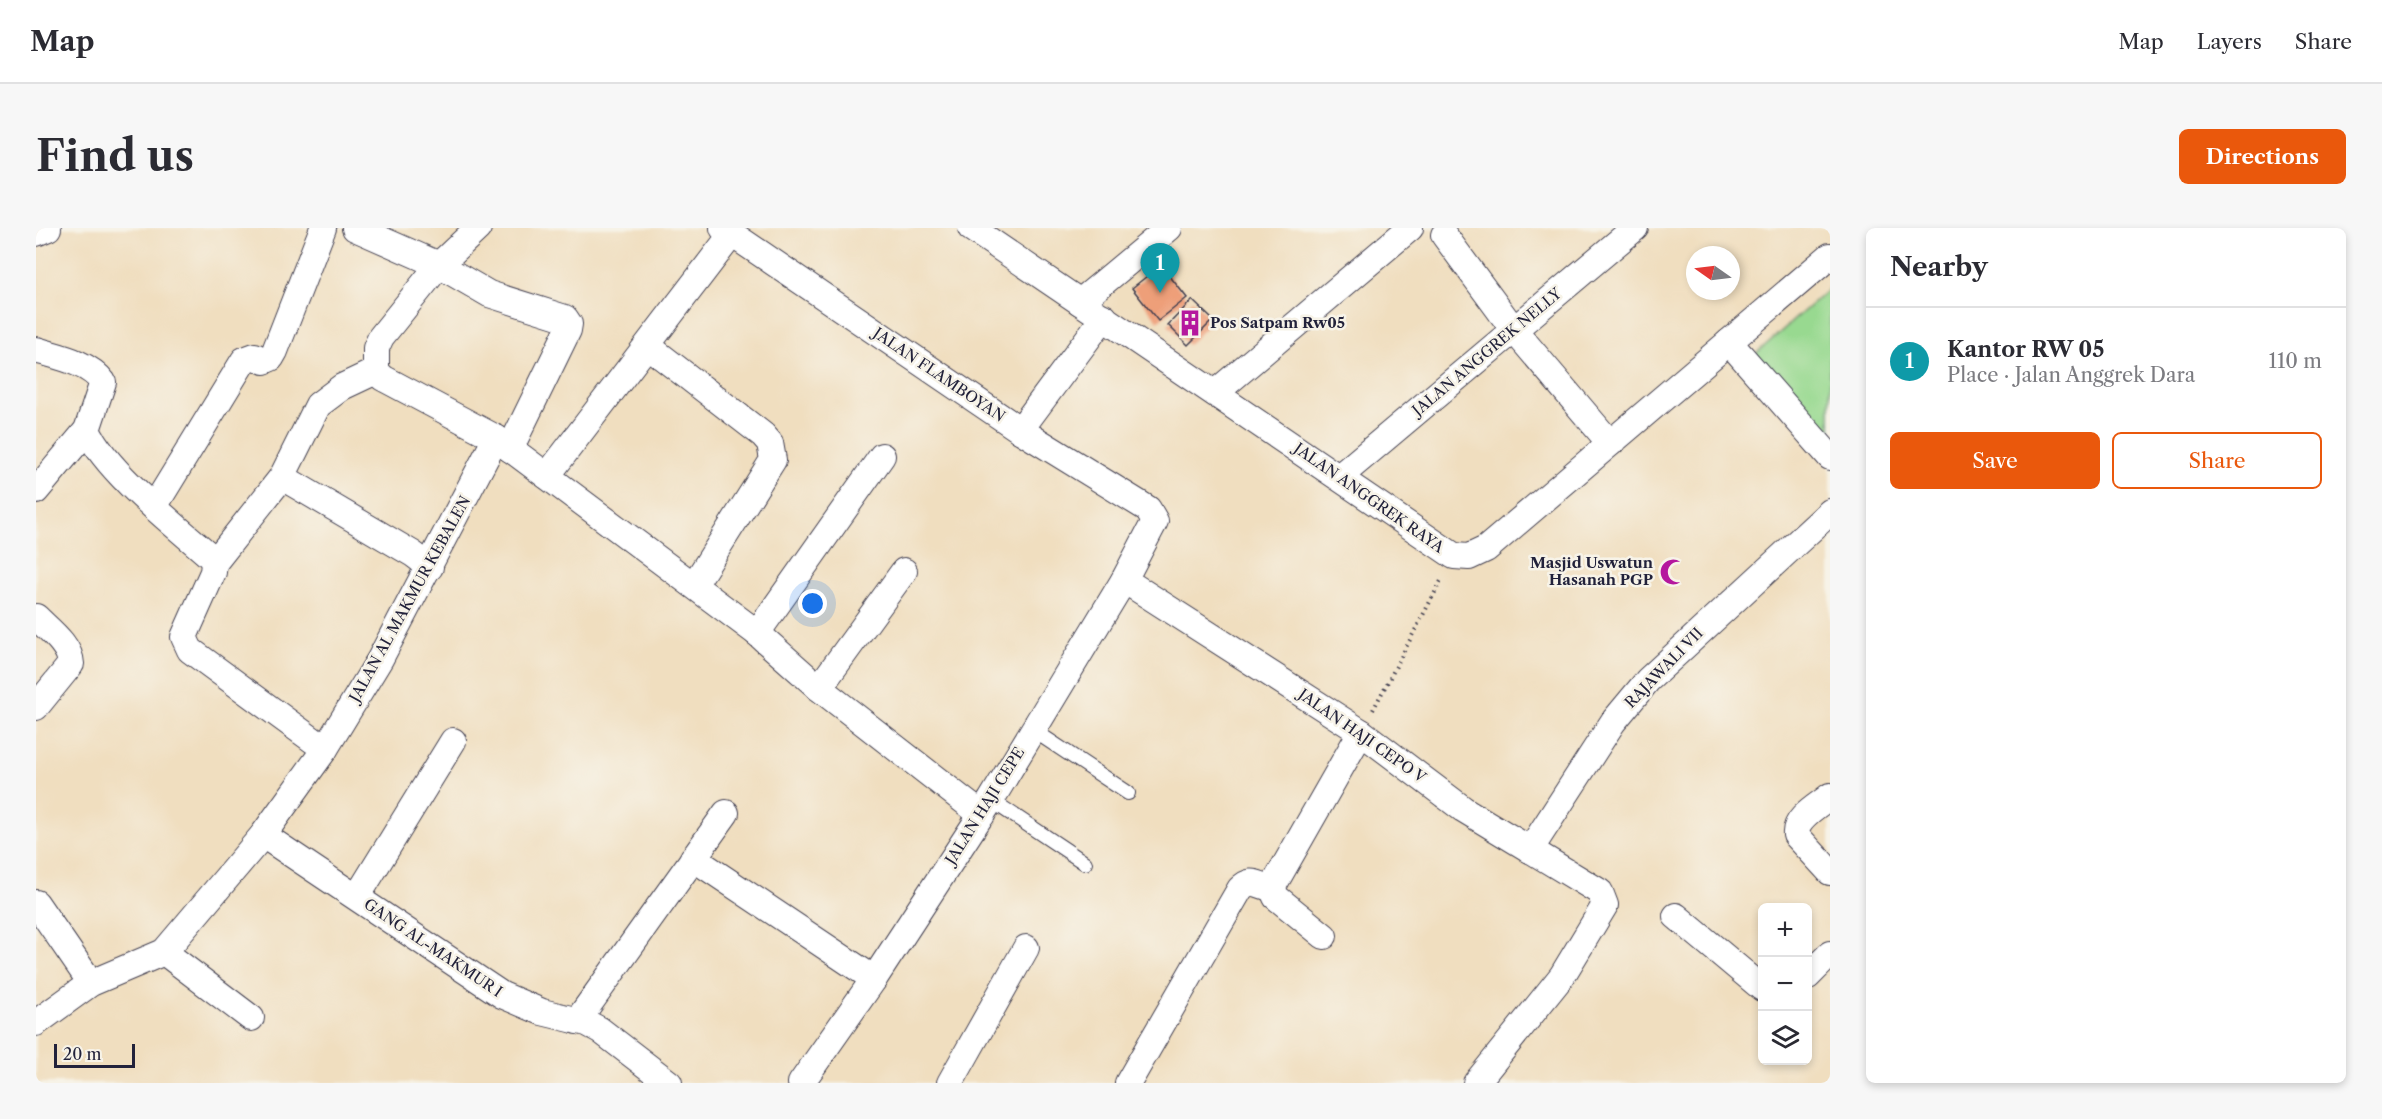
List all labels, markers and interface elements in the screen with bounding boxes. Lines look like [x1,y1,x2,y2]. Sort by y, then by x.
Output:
text: Map [30,24,94,58]
text: Map [2119,29,2164,54]
text: Layers [2197,29,2262,54]
text: Share [2295,29,2352,54]
button: Directions [2179,129,2346,184]
text: Find us [36,130,194,182]
pin: 1 [1140,244,1180,293]
north arrow [1686,246,1740,300]
text: Nearby [1890,251,1988,283]
street label: JALAN ANGGREK NELLY [1407,283,1565,421]
building icon: Pos Satpam Rw05 [1175,308,1205,338]
place label: Pos Satpam Rw05 [1210,313,1345,332]
street label: JALAN FLAMBOYAN [868,322,1009,426]
text: Kantor RW 05 [1947,336,2104,363]
text: 1 [1905,349,1914,373]
text: 110 m [2269,349,2322,373]
text: Place · Jalan Anggrek Dara [1947,363,2195,387]
button: Save [1890,432,2100,489]
button: Share [2112,432,2322,489]
street label: JALAN ANGGREK RAYA [1289,437,1449,557]
street label: JALAN AL MAKMUR KEBALEN [344,492,474,707]
place label: Masjid Uswatun Hasanah PGP [1530,553,1654,589]
mosque icon: Masjid Uswatun Hasanah PGP [1658,557,1688,587]
your location [798,589,827,618]
street label: RAJAWALI VII [1620,623,1707,712]
street label: JALAN HAJI CEPO V [1293,683,1431,787]
street label: JALAN HAJI CEPE [940,744,1028,870]
street label: GANG AL-MAKMUR I [360,894,506,1001]
map controls [1758,903,1812,1065]
button: + [1758,903,1812,957]
button: − [1758,957,1812,1011]
button: layers [1758,1011,1812,1065]
scale bar [54,1041,135,1068]
text: 20 m [63,1044,102,1064]

